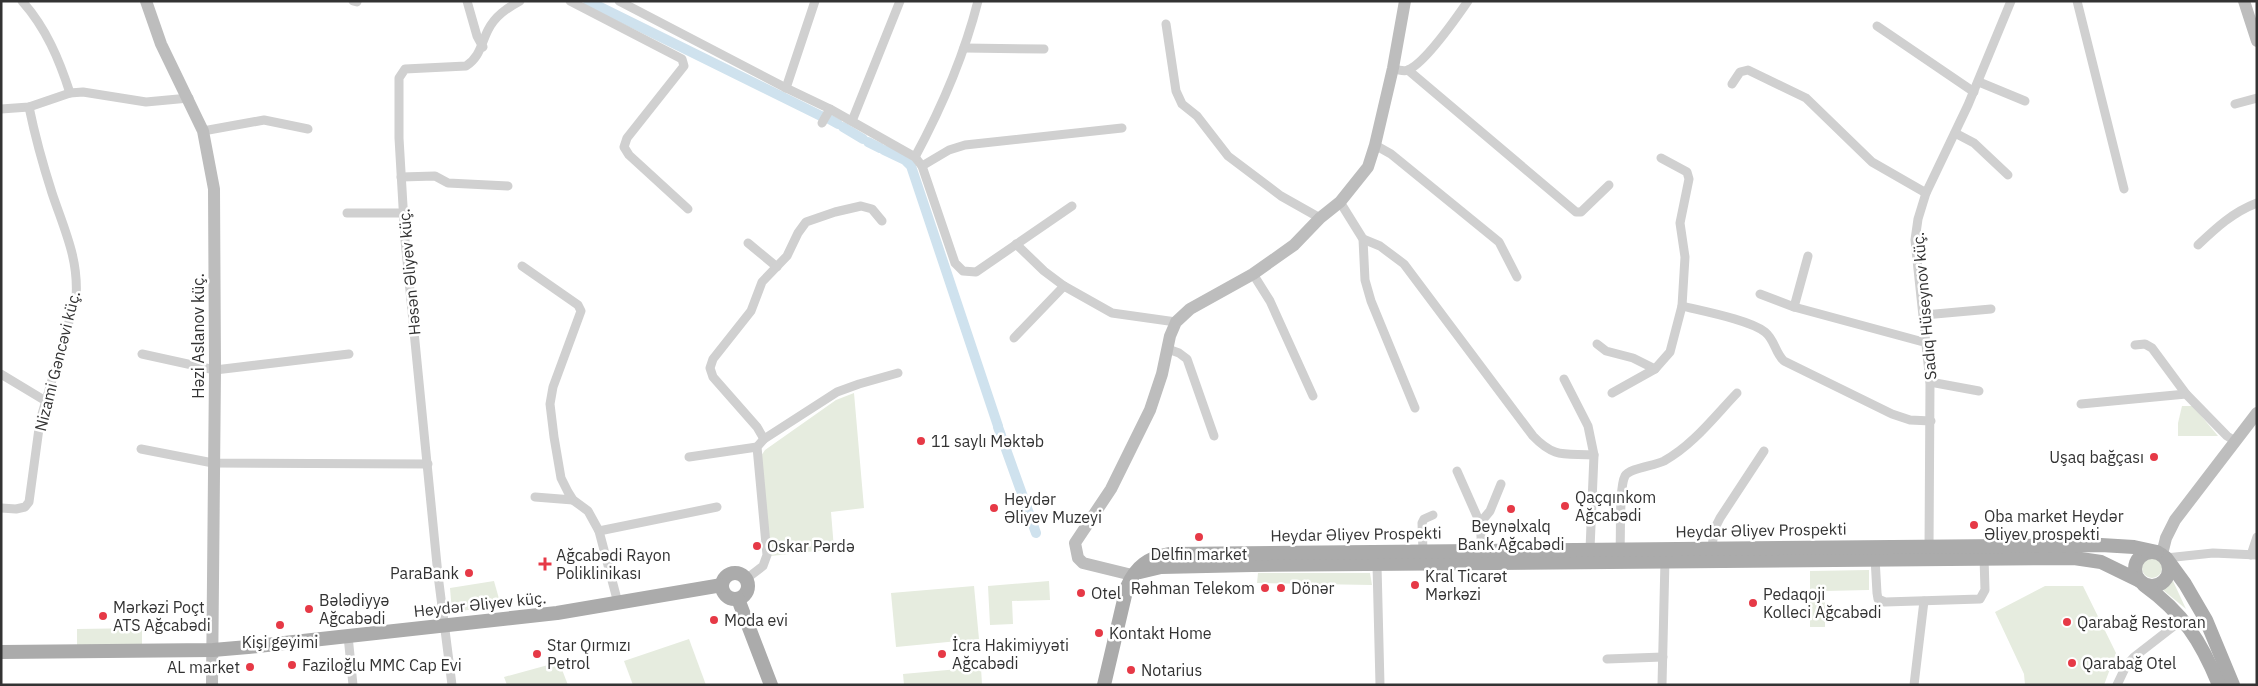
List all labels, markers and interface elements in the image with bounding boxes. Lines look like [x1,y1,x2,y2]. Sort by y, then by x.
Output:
street label: Həsən Əliyev küç. [393,208,425,336]
street label: Sadıq Hüseynov küç. [1908,231,1940,381]
street label: Həzi Aslanov küç. [188,273,208,399]
street label: Nizami Gəncəvi küç. [30,289,84,433]
place label: 11 saylı Məktəb [931,431,1044,451]
marker: 11 saylı Məktəb [915,435,927,447]
place label: Uşaq bağçası [2049,447,2144,467]
marker: Uşaq bağçası [2148,451,2160,463]
place label: Qaçqınkom Ağcabədi [1575,487,1656,525]
place label: Heydər Əliyev Muzeyi [1004,489,1102,527]
marker: Qaçqınkom Ağcabədi [1559,500,1571,512]
marker: Heydər Əliyev Muzeyi [988,502,1000,514]
marker: Beynəlxalq Bank Ağcabədi [1505,503,1517,515]
place label: Oba market Heydər Əliyev prospekti [1984,506,2124,544]
place label: Beynəlxalq Bank Ağcabədi [1458,516,1564,554]
street label: Heydar Əliyev Prospekti [1675,519,1847,541]
marker: Oba market Heydər Əliyev prospekti [1968,519,1980,531]
street label: Heydar Əliyev Prospekti [1270,523,1442,545]
marker: Delfin market [1193,531,1205,543]
place label: Oskar Pərdə [767,536,855,556]
marker: Oskar Pərdə [751,540,763,552]
place label: Delfin market [1151,544,1247,564]
place label: Ağcabədi Rayon Poliklinikası [556,545,671,583]
marker: Ağcabədi Rayon Poliklinikası [538,557,552,571]
place label: ParaBank [390,563,460,583]
place label: Kral Ticarət Mərkəzi [1425,566,1507,604]
marker: ParaBank [463,567,475,579]
place label: Rəhman Telekom [1131,578,1255,598]
place label: Dönər [1291,578,1335,598]
marker: Kral Ticarət Mərkəzi [1409,579,1421,591]
marker: Rəhman Telekom [1259,582,1271,594]
marker: Dönər [1275,582,1287,594]
place label: Otel [1091,583,1121,603]
place label: Pedaqoji Kolleci Ağcabədi [1763,584,1882,622]
street label: Heydər Əliyev küç. [413,587,547,621]
marker: Otel [1075,587,1087,599]
place label: Bələdiyyə Ağcabədi [319,590,390,628]
place label: Mərkəzi Poçt ATS Ağcabədi [113,597,211,635]
marker: Pedaqoji Kolleci Ağcabədi [1747,597,1759,609]
marker: Bələdiyyə Ağcabədi [303,603,315,615]
marker: Mərkəzi Poçt ATS Ağcabədi [97,610,109,622]
place label: Moda evi [724,610,788,630]
place label: Qarabağ Restoran [2077,612,2206,632]
marker: Moda evi [708,614,720,626]
marker: Qarabağ Restoran [2061,616,2073,628]
marker: Kişi geyimi [274,619,286,631]
place label: Kontakt Home [1109,623,1212,643]
marker: Kontakt Home [1093,627,1105,639]
place label: Kişi geyimi [242,632,318,652]
place label: Star Qırmızı Petrol [547,635,631,673]
place label: İcra Hakimiyyəti Ağcabədi [952,635,1069,673]
marker: Star Qırmızı Petrol [531,648,543,660]
marker: İcra Hakimiyyəti Ağcabədi [936,648,948,660]
place label: Qarabağ Otel [2082,653,2176,673]
place label: Faziloğlu MMC Cap Evi [302,655,462,675]
place label: AL market [167,657,240,677]
marker: Qarabağ Otel [2066,657,2078,669]
marker: Faziloğlu MMC Cap Evi [286,659,298,671]
place label: Notarius [1141,660,1202,680]
marker: AL market [244,661,256,673]
marker: Notarius [1125,664,1137,676]

